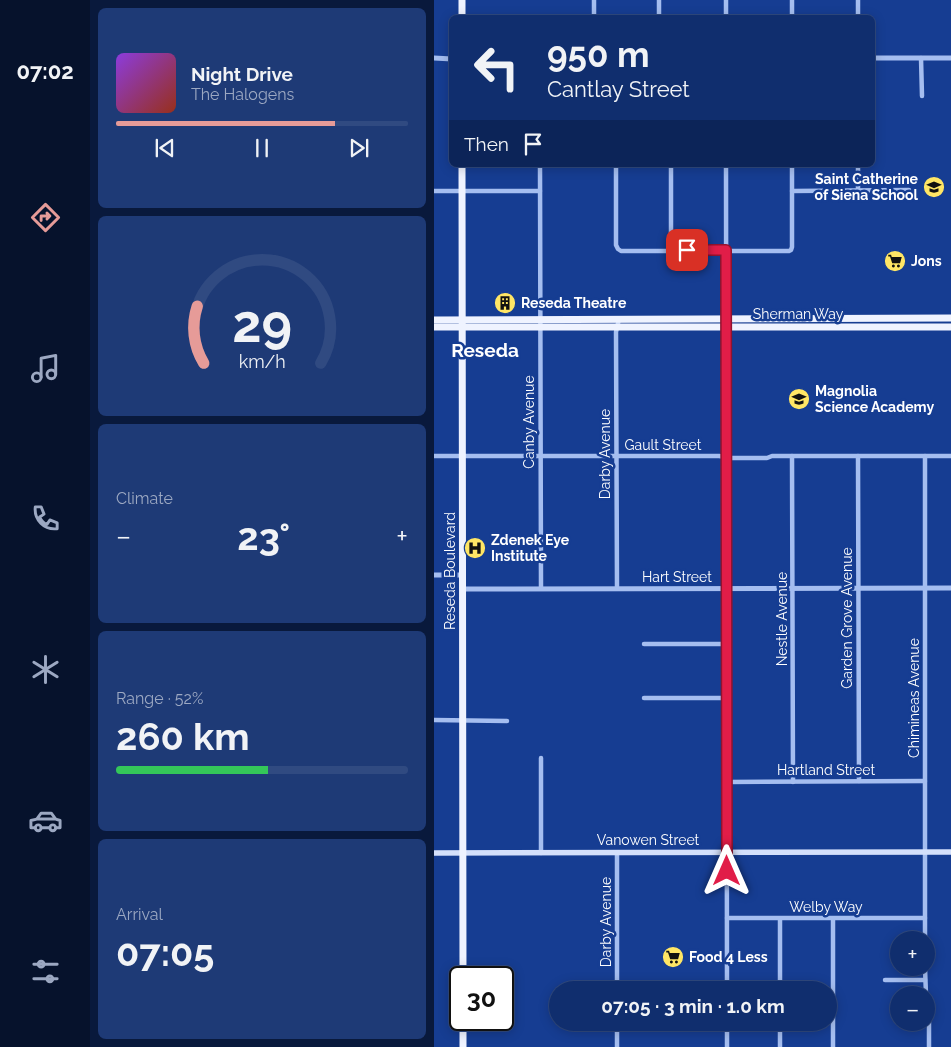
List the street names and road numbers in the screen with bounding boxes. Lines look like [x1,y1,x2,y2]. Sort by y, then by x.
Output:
street label: Sherman Way [753,306,844,322]
street label: Canby Avenue [521,375,537,469]
street label: Darby Avenue [597,409,613,499]
street label: Gault Street [625,437,702,453]
street label: Reseda Boulevard [442,512,458,630]
street label: Garden Grove Avenue [839,547,855,689]
street label: Hart Street [642,569,712,585]
street label: Nestle Avenue [774,572,790,666]
street label: Chimineas Avenue [906,638,922,758]
street label: Hartland Street [777,762,875,778]
street label: Vanowen Street [597,832,700,848]
street label: Darby Avenue [598,877,614,967]
street label: Welby Way [789,899,863,915]

